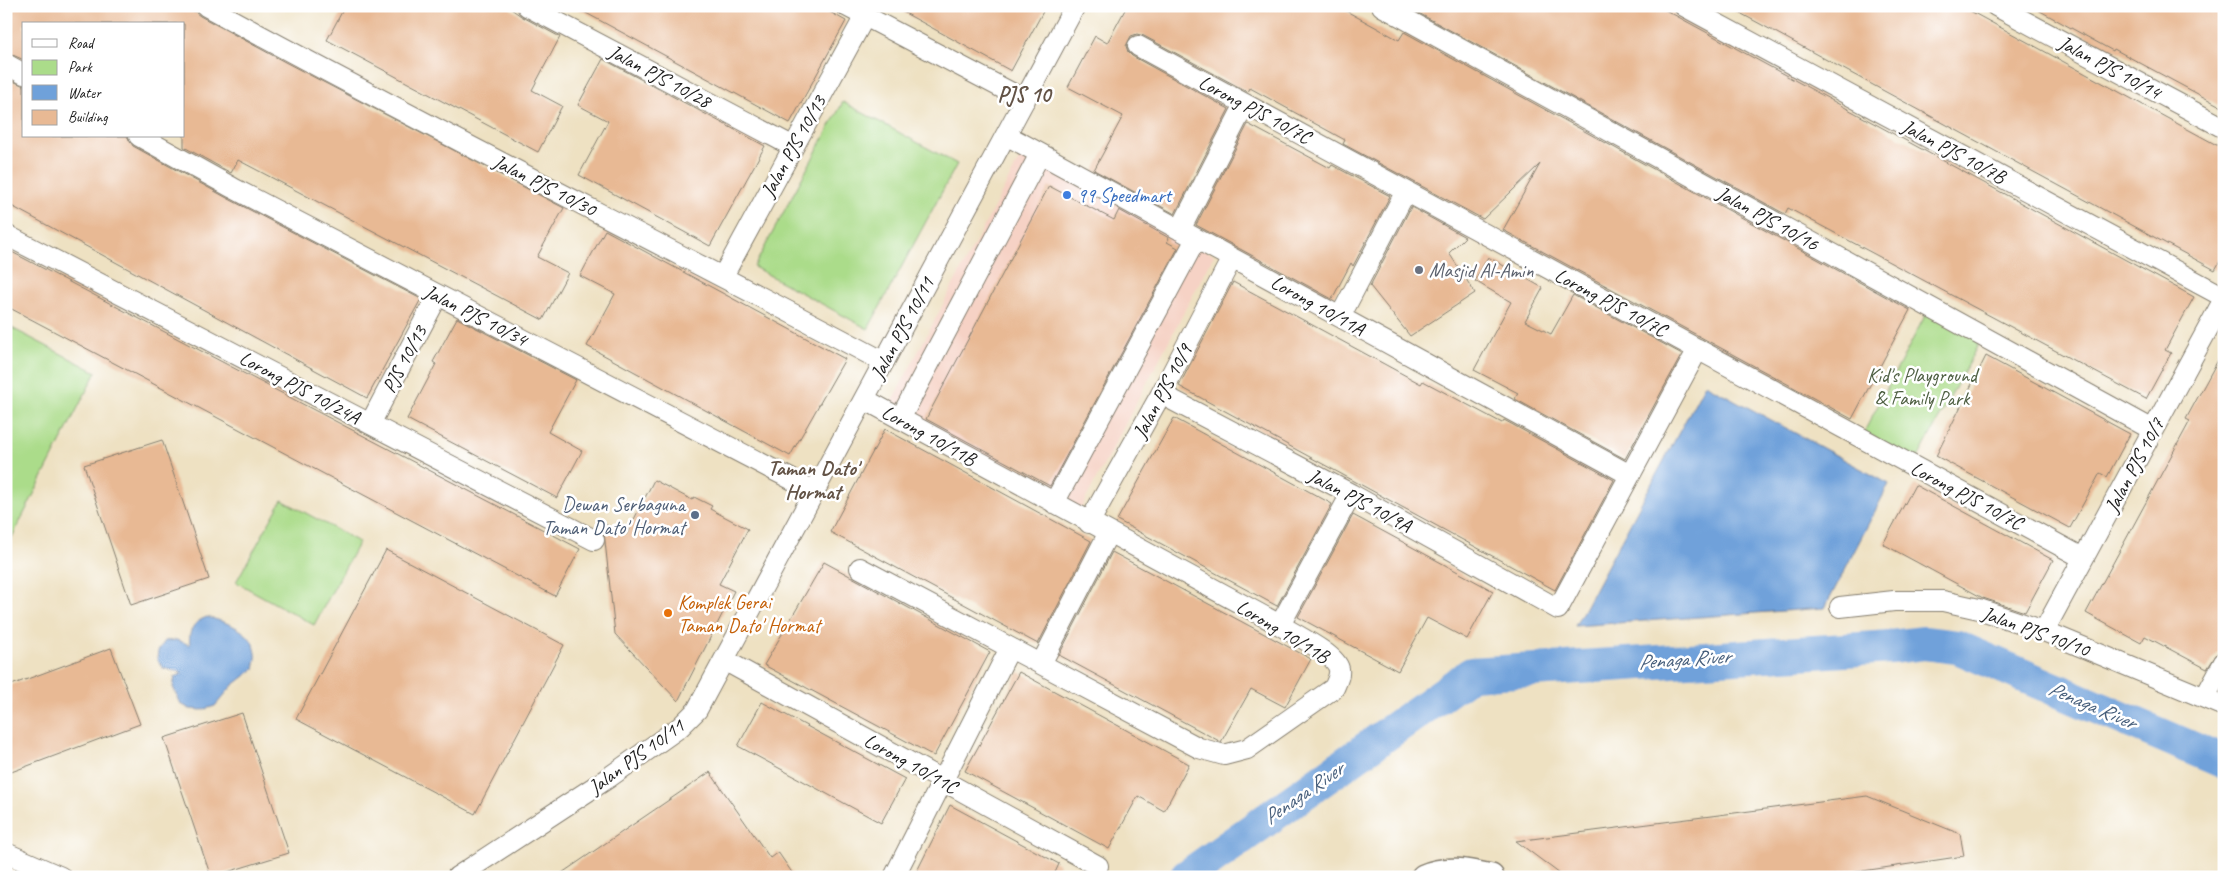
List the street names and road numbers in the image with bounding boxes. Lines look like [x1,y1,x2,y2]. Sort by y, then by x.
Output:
street label: Jalan PJS 10/14 [2053,30,2167,106]
street label: Jalan PJS 10/28 [603,39,717,115]
street label: Lorong PJS 10/7C [1194,69,1317,151]
street label: Jalan PJS 10/13 [755,89,833,202]
street label: Jalan PJS 10/7B [1897,113,2011,190]
street label: Jalan PJS 10/30 [488,148,602,223]
street label: Jalan PJS 10/16 [1712,180,1824,257]
street label: Lorong PJS 10/7C [1550,262,1673,344]
street label: Lorong 10/11A [1266,269,1370,342]
street label: Jalan PJS 10/11 [865,272,940,385]
street label: Jalan PJS 10/34 [419,278,533,353]
street label: PJS 10/13 [376,320,433,397]
street label: Jalan PJS 10/9 [1127,338,1199,444]
street label: Lorong PJS 10/24A [235,345,365,430]
street label: Lorong 10/11B [877,399,982,472]
street label: Jalan PJS 10/7 [2099,413,2170,518]
street label: Lorong PJS 10/7C [1906,455,2029,537]
street label: Jalan PJS 10/9A [1303,462,1416,539]
street label: Lorong 10/11B [1232,594,1335,670]
street label: Jalan PJS 10/10 [1978,600,2095,663]
street label: Jalan PJS 10/11 [583,713,690,800]
street label: Lorong 10/11C [860,728,964,801]

